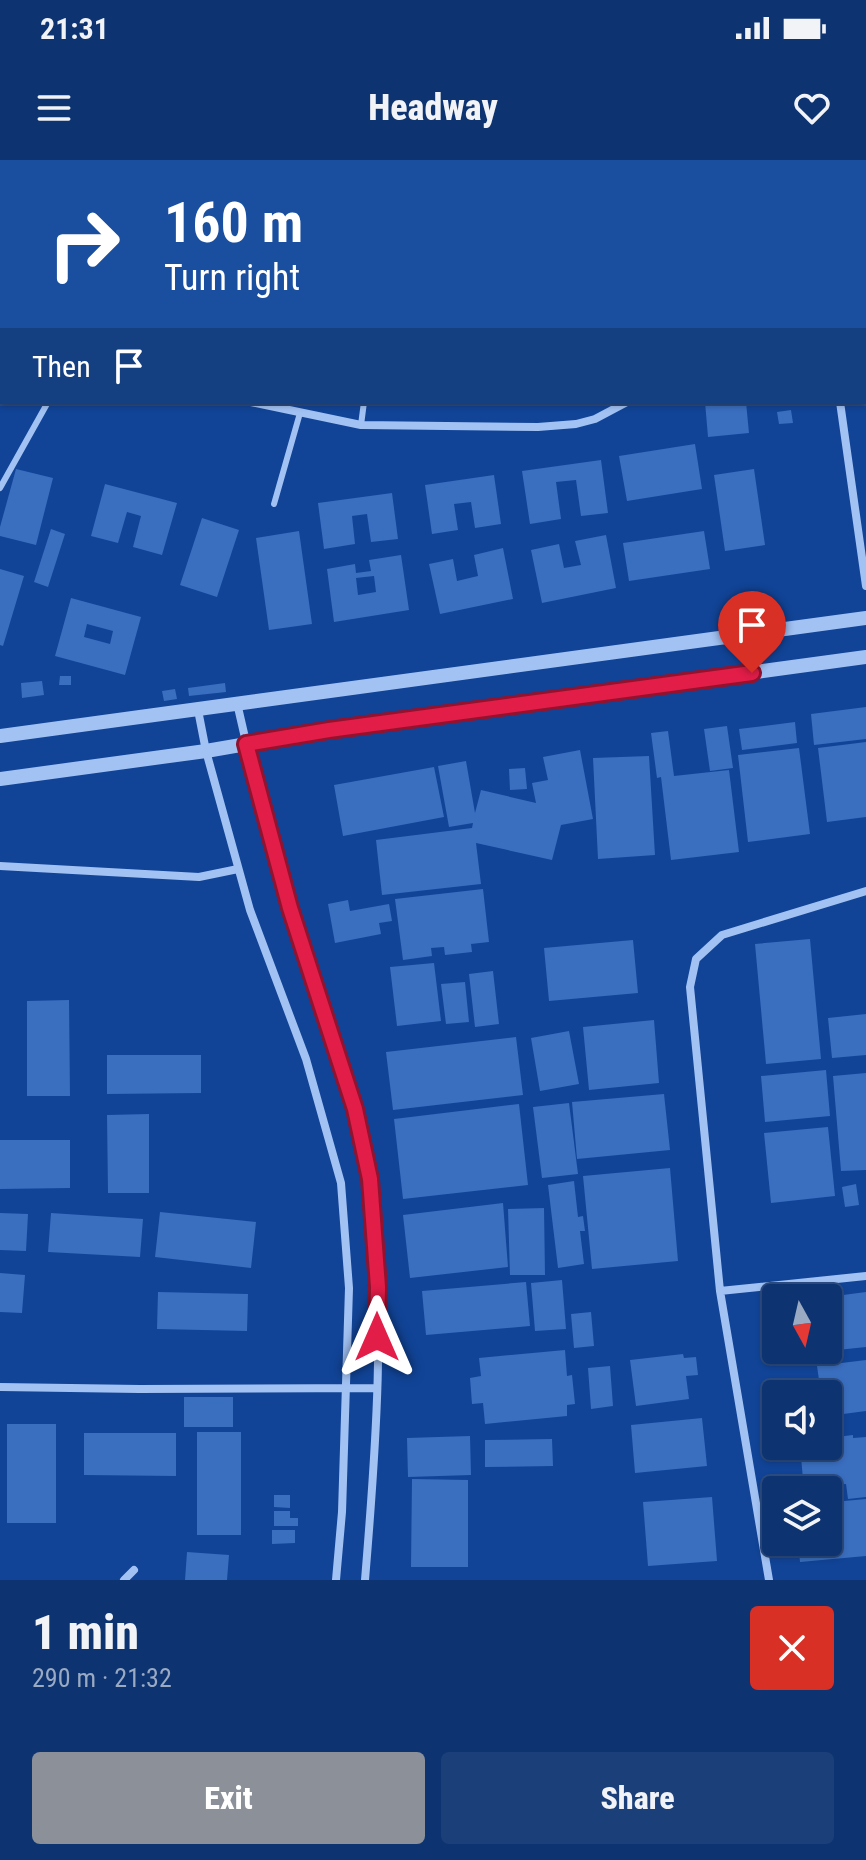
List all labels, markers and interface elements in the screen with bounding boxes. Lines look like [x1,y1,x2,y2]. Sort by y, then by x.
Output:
text: 21:31 [40,11,109,46]
icon: menu [32,86,76,130]
icon: heart [790,86,834,130]
text: Headway [368,87,498,129]
text: 160 m [164,190,303,256]
icon: right [32,192,136,296]
text: Turn right [164,257,300,299]
icon: arrive [107,344,151,388]
text: Then [32,349,91,384]
pin [718,591,786,673]
icon: arrive [730,603,774,647]
north arrow [762,1284,842,1364]
map controls [762,1284,842,1556]
position arrow [335,1295,419,1379]
button: sound [762,1380,842,1460]
button: layers [762,1476,842,1556]
text: 1 min [32,1604,139,1661]
button: close [750,1606,834,1690]
text: 290 m · 21:32 [32,1663,172,1693]
button: Exit [32,1752,425,1844]
button: Share [441,1752,834,1844]

